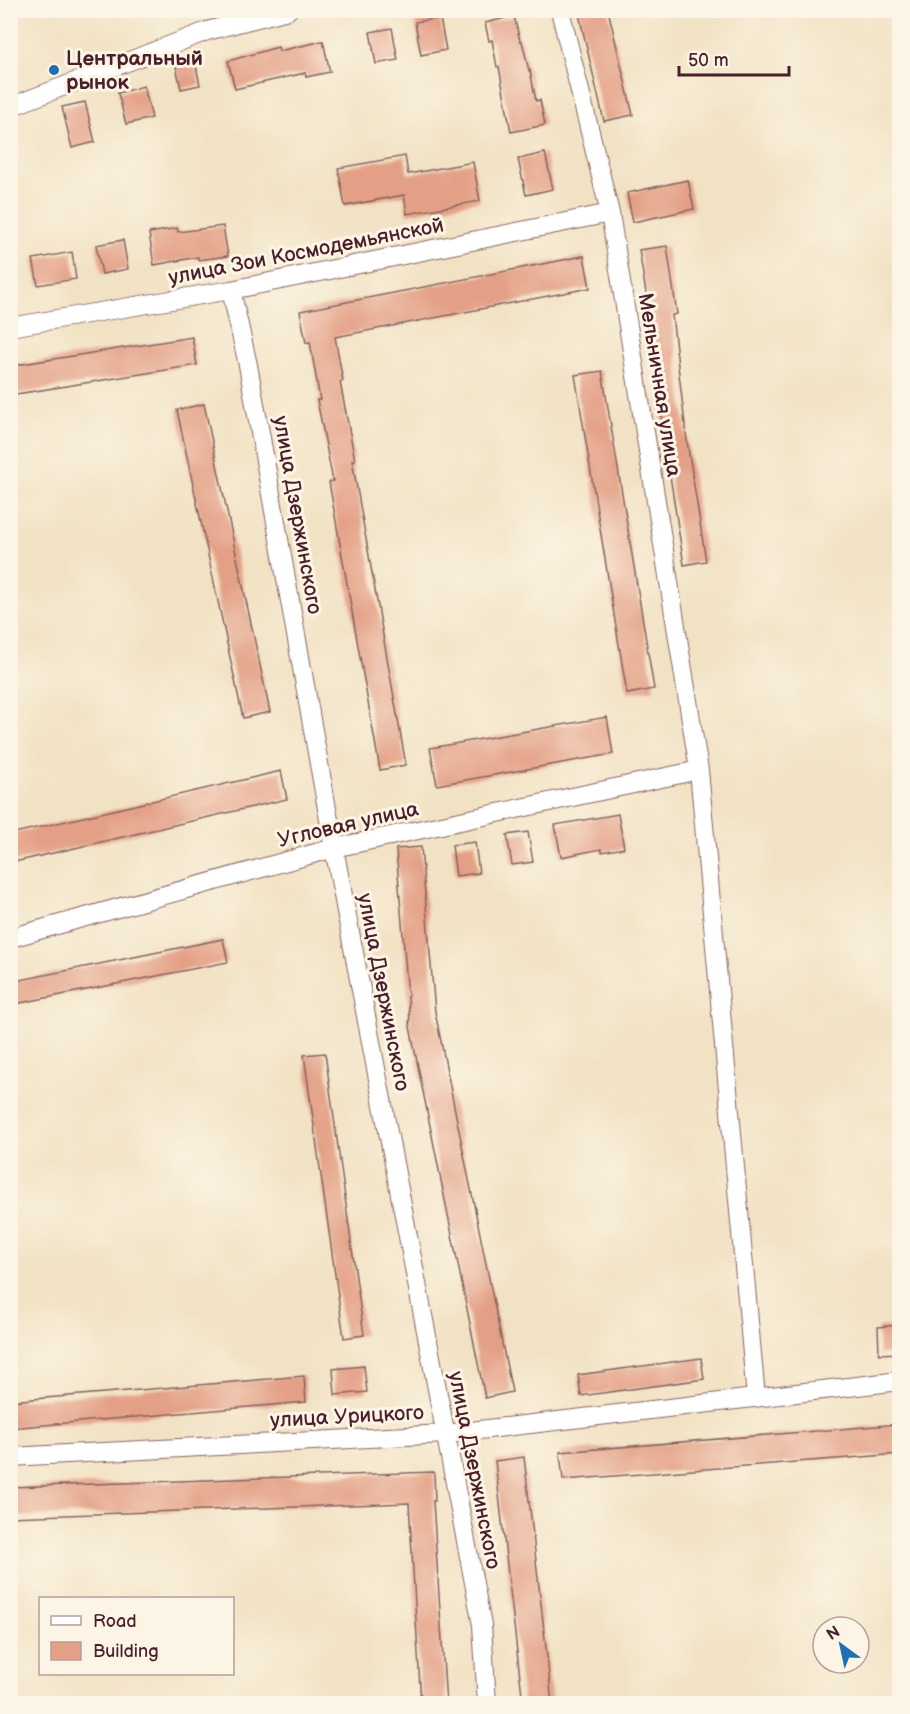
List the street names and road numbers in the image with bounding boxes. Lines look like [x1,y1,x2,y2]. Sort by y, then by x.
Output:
street label: улица Зои Космодемьянской [166,213,446,290]
street label: Мельничная улица [633,291,686,479]
street label: улица Дзержинского [268,414,327,616]
street label: Угловая улица [275,796,421,853]
street label: улица Дзержинского [352,891,415,1093]
street label: улица Дзержинского [443,1369,506,1571]
street label: улица Урицкого [270,1400,425,1433]

